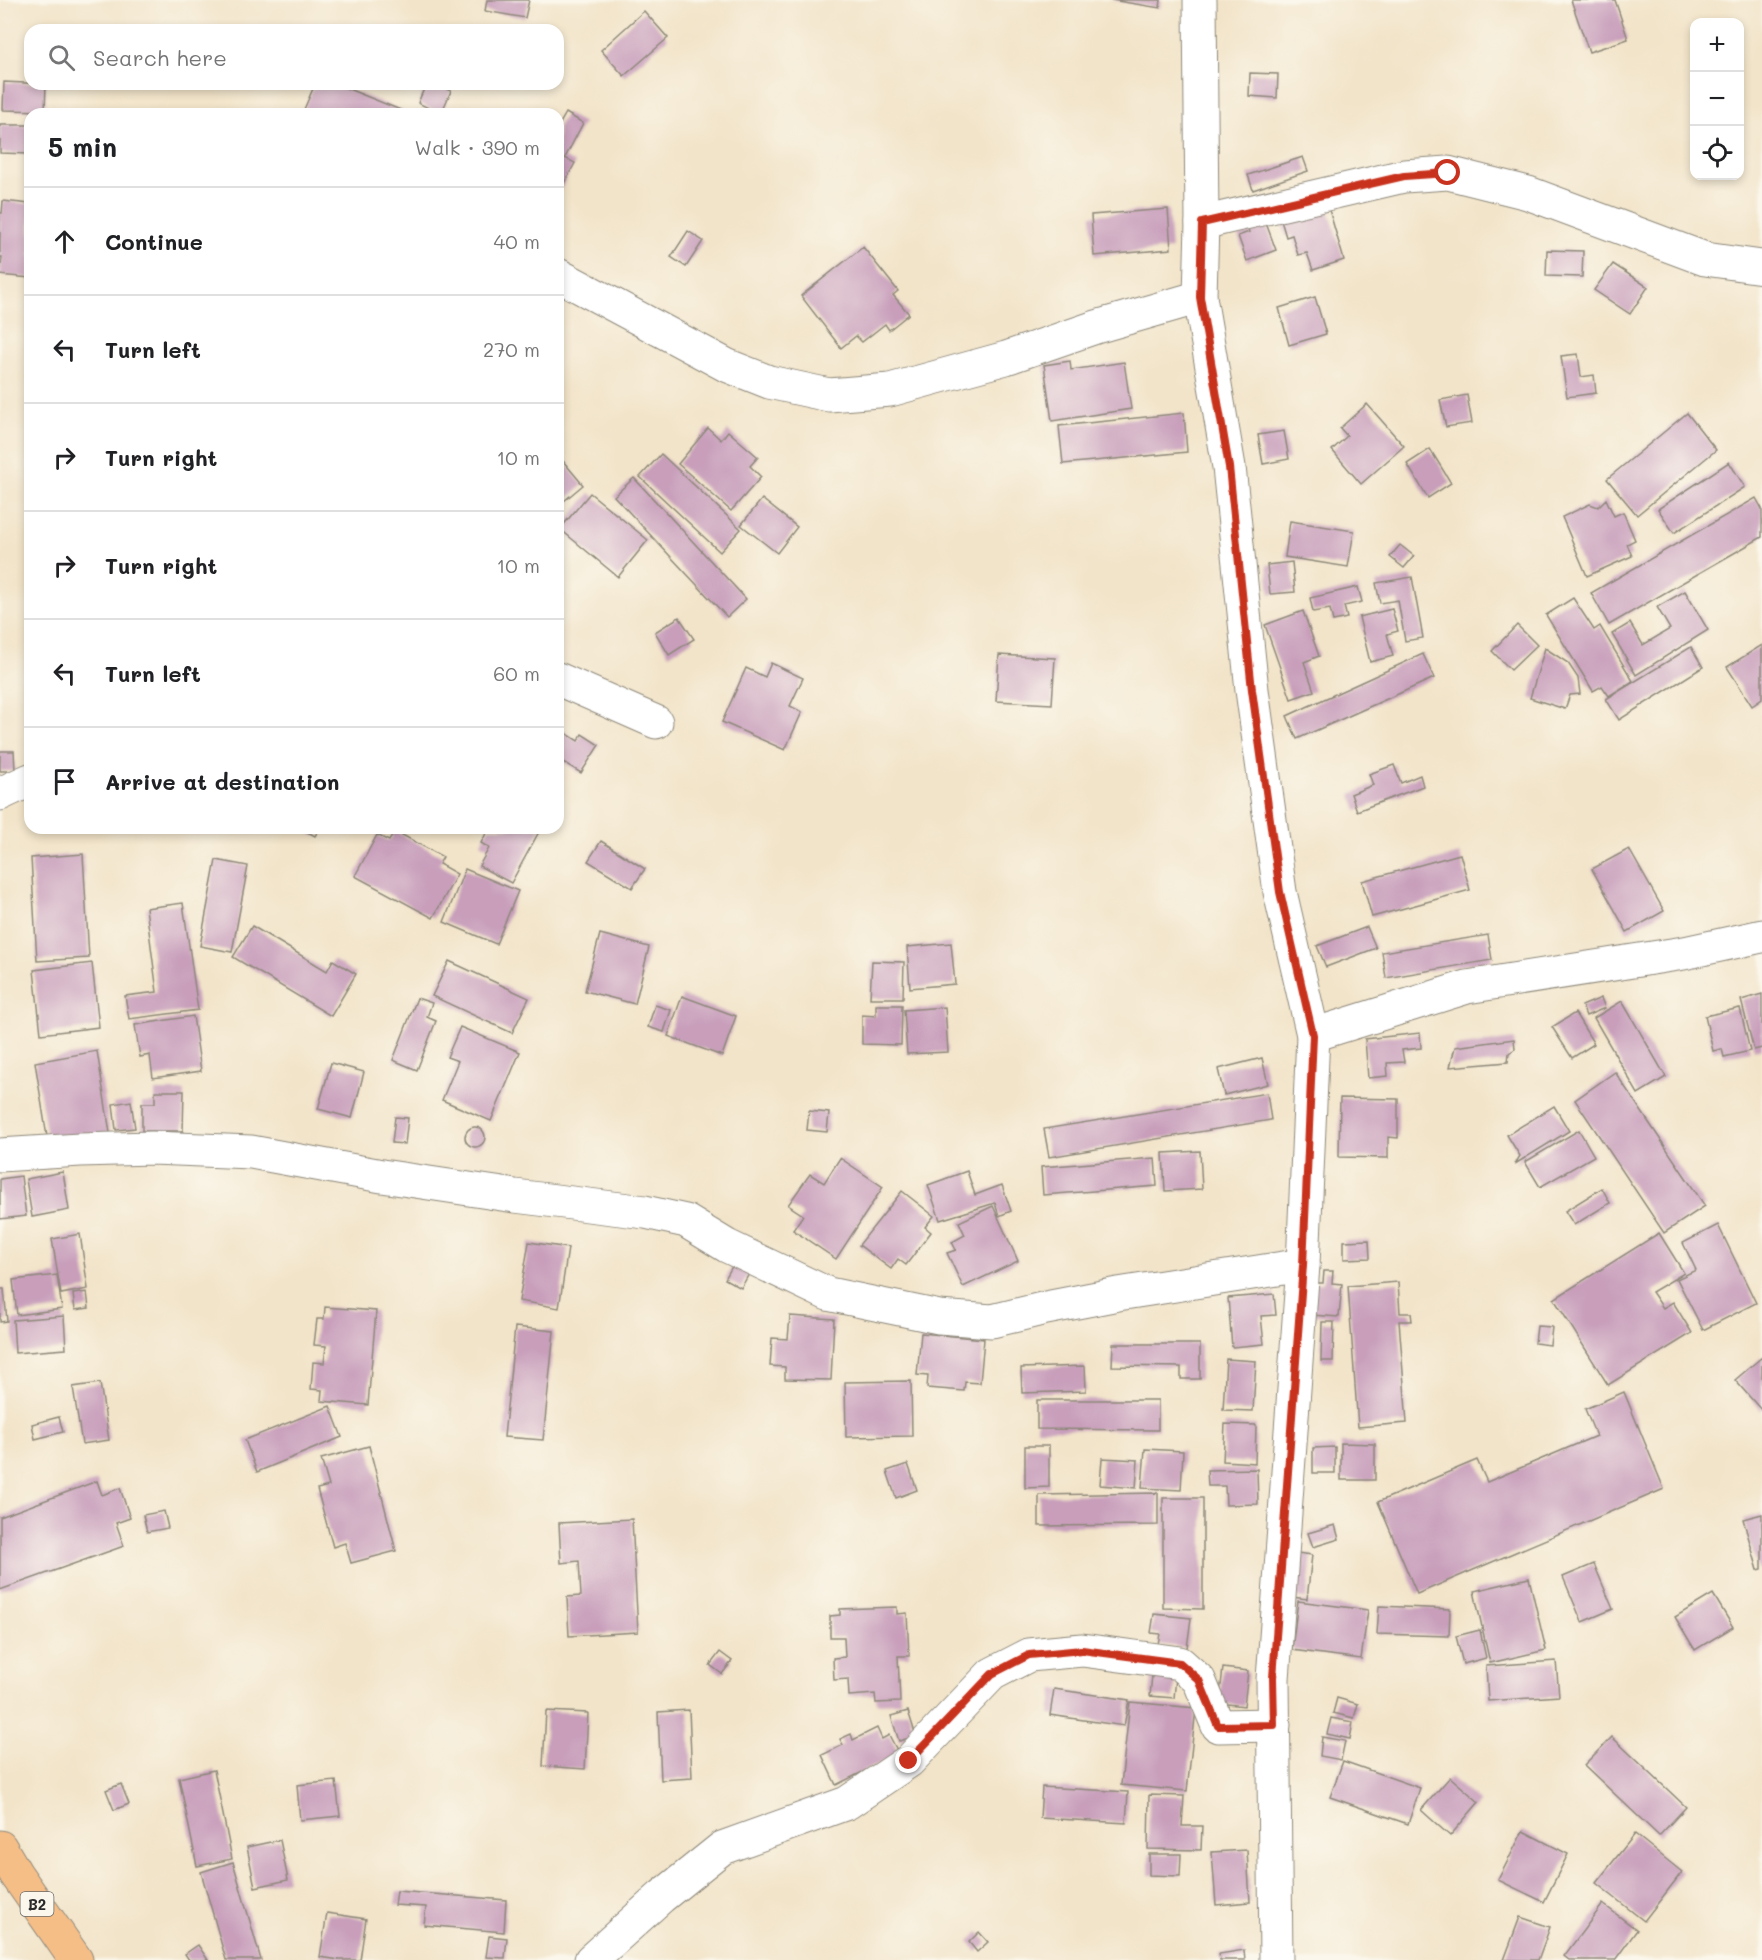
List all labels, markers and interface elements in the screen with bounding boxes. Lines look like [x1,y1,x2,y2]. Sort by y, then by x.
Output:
map controls [1690,18,1744,180]
button: + [1690,18,1744,72]
search box [24,24,564,90]
icon: search [45,41,78,74]
text: Search here [93,43,227,72]
button: − [1690,72,1744,126]
button: locate [1690,126,1744,180]
text: 5 min [48,130,117,164]
text: Walk · 390 m [415,134,540,160]
route start [1434,159,1460,185]
icon: ahead [48,225,81,258]
text: Continue [105,227,203,256]
text: 40 m [494,228,540,254]
icon: left [48,333,81,366]
text: Turn left [105,335,201,364]
text: 270 m [483,336,540,362]
icon: right [48,441,81,474]
text: Turn right [105,443,217,472]
text: 10 m [496,444,540,470]
icon: right [48,549,81,582]
text: Turn right [105,551,217,580]
text: 10 m [496,552,540,578]
icon: left [48,657,81,690]
text: Turn left [105,659,201,688]
text: 60 m [493,660,540,686]
icon: arrive [48,765,81,798]
text: Arrive at destination [105,767,340,796]
route end [895,1747,921,1773]
road number: B2 [20,1892,54,1916]

